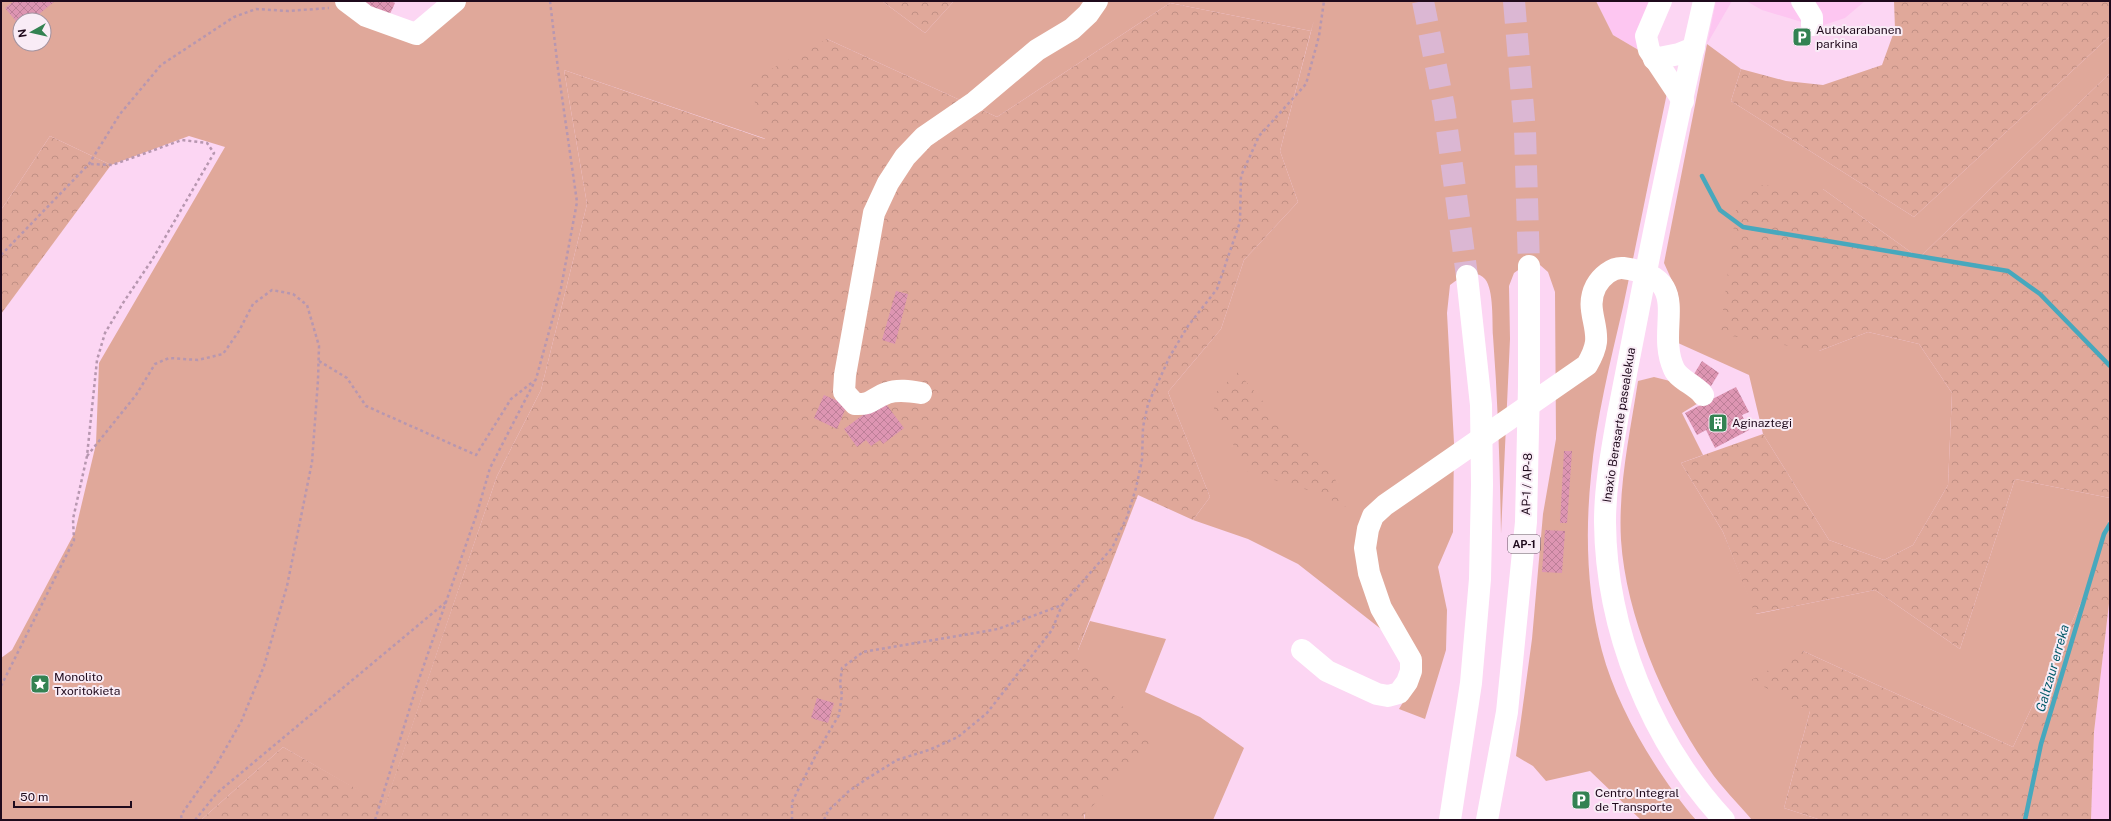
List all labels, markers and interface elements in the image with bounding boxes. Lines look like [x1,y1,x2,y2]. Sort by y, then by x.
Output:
north arrow [12,12,52,52]
place label: Autokarabanen parkina [1816,23,1901,51]
parking icon: Autokarabanen parkina [1791,26,1813,48]
text: N [16,28,29,38]
street label: Inaxio Berasarte pasealekua [1600,346,1638,504]
building icon: Aginaztegi [1707,412,1729,434]
place label: Aginaztegi [1732,416,1792,430]
street label: AP-1 / AP-8 [1519,452,1535,515]
road number: AP-1 [1508,535,1540,553]
water label: Galtzaur erreka [2033,623,2072,714]
place label: Monolito Txoritokieta [54,670,120,698]
place icon: Monolito Txoritokieta [29,673,51,695]
scale bar [14,783,131,809]
place label: Centro Integral de Transporte [1595,786,1679,814]
parking icon: Centro Integral de Transporte [1570,789,1592,811]
text: 50 m [20,790,48,804]

